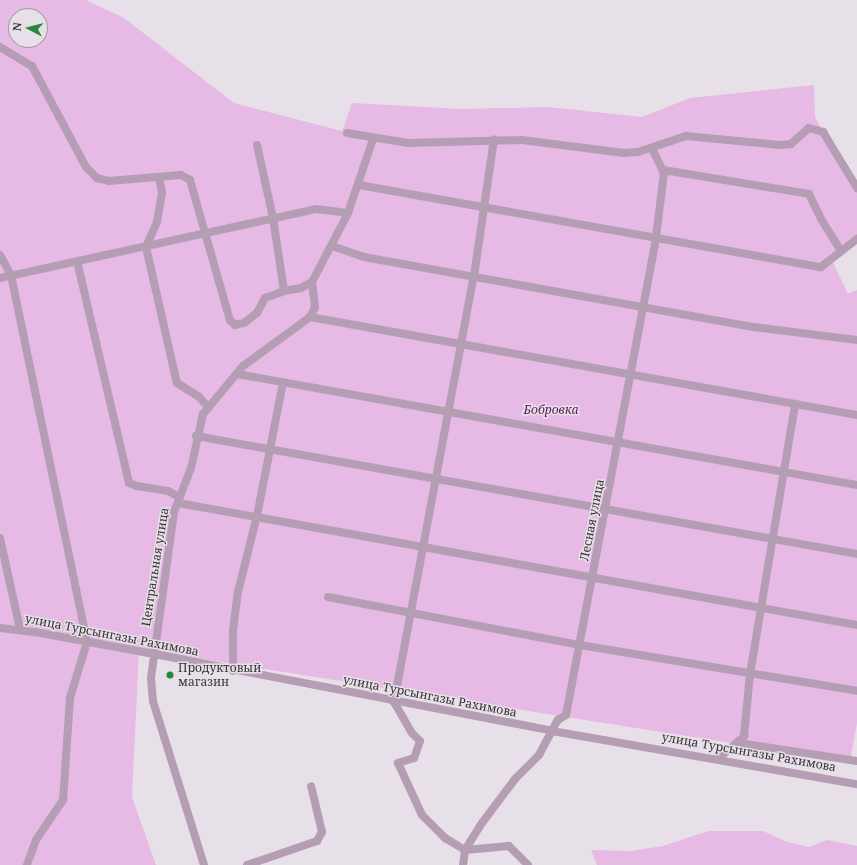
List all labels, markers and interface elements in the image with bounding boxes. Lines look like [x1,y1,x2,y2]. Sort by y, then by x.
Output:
north arrow [8,8,48,48]
text: N [9,21,25,32]
park label: Бобровка [523,403,579,417]
street label: Лесная улица [577,478,607,562]
street label: Центральная улица [138,506,172,628]
street label: улица Турсынгазы Рахимова [24,611,200,659]
place label: Продуктовый магазин [178,661,261,689]
marker: Продуктовый магазин [165,670,175,680]
street label: улица Турсынгазы Рахимова [342,672,518,720]
street label: улица Турсынгазы Рахимова [661,730,837,774]

